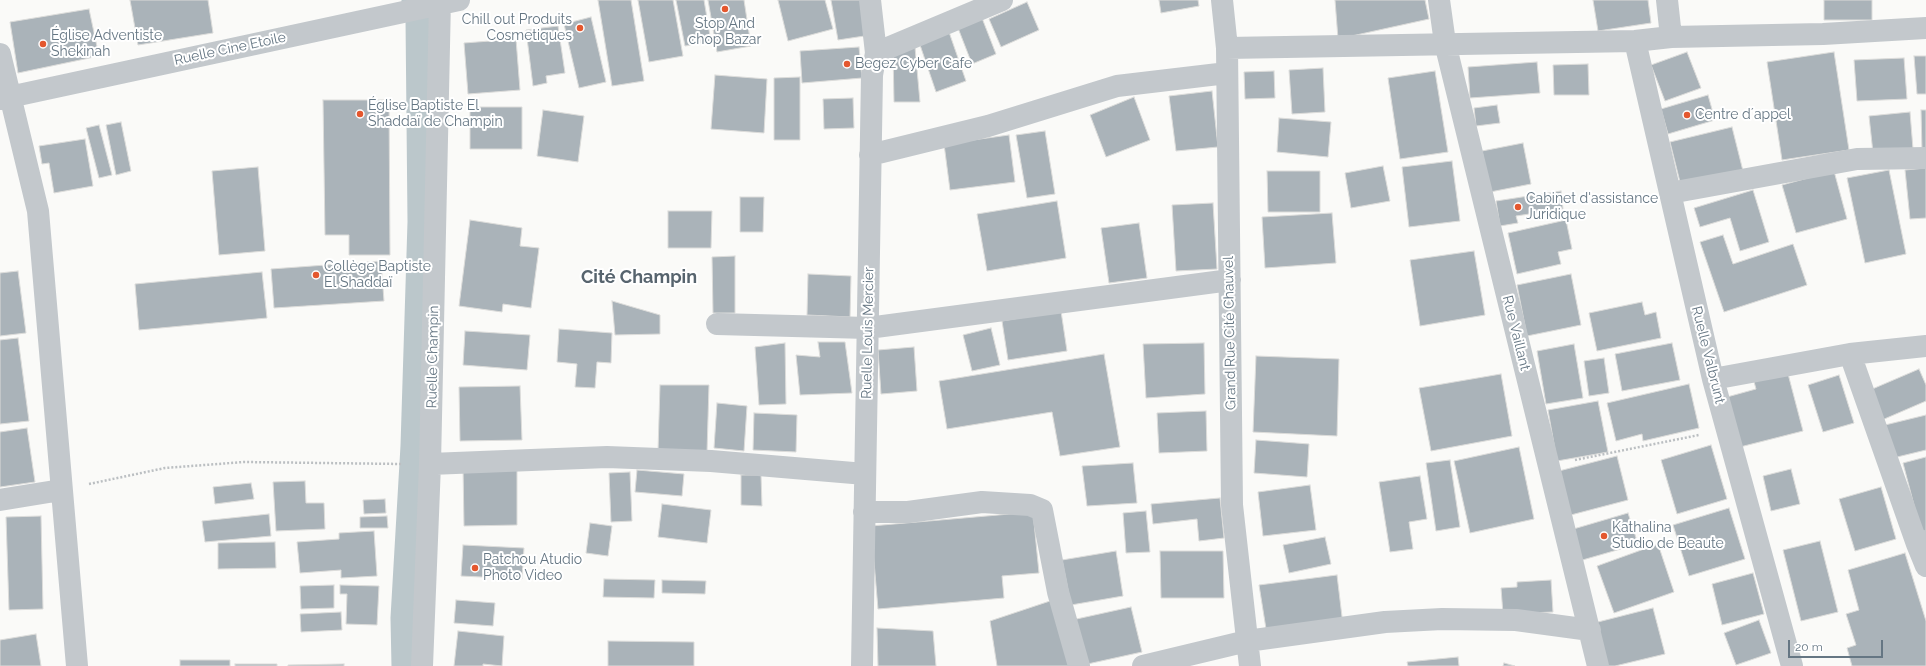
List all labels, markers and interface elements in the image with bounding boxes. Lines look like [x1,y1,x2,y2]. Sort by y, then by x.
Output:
marker: Stop And chop Bazar [720,4,730,14]
place label: Chill out Produits Cosmetiques [462,12,572,44]
place label: Stop And chop Bazar [689,16,761,48]
marker: Chill out Produits Cosmetiques [575,23,585,33]
place label: Église Adventiste Shekinah [51,28,162,60]
street label: Ruelle Cine Etoile [173,29,287,69]
marker: Église Adventiste Shekinah [38,39,48,49]
place label: Begez Cyber Cafe [855,56,972,72]
marker: Begez Cyber Cafe [842,59,852,69]
place label: Église Baptiste El Shaddaï de Champin [368,98,503,130]
place label: Centre d´appel [1695,107,1791,123]
marker: Église Baptiste El Shaddaï de Champin [355,109,365,119]
marker: Centre d´appel [1682,110,1692,120]
place label: Cabinet d'assistance Juridique [1526,191,1658,224]
marker: Cabinet d'assistance Juridique [1513,202,1523,212]
street label: Grand Rue Cité Chauvel [1220,256,1240,410]
place label: Collège Baptiste El Shaddaï [324,259,431,292]
district label: Cité Champin [581,267,697,289]
street label: Ruelle Louis Mercier [858,267,878,399]
marker: Collège Baptiste El Shaddaï [311,270,321,280]
street label: Rue Vaillant [1499,294,1533,372]
street label: Ruelle Champin [424,305,442,409]
street label: Ruelle Valbrunt [1688,305,1728,405]
place label: Kathalina Studio de Beaute [1612,520,1724,552]
marker: Kathalina Studio de Beaute [1599,531,1609,541]
place label: Patchou Atudio Photo Video [483,552,582,584]
marker: Patchou Atudio Photo Video [470,563,480,573]
scale bar [1790,632,1885,658]
text: 20 m [1795,640,1823,654]

